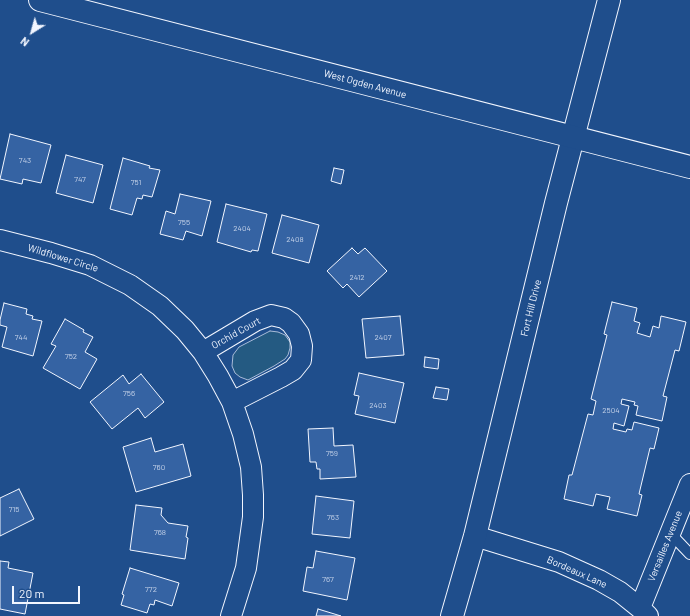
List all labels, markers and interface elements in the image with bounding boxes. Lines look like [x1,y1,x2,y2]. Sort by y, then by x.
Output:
north arrow [12,12,52,52]
text: N [18,35,31,49]
street label: West Ogden Avenue [322,67,408,101]
house number: 743 [19,155,31,165]
house number: 747 [74,174,86,184]
house number: 751 [131,177,141,187]
house number: 755 [178,217,190,227]
house number: 2404 [233,223,251,233]
house number: 2408 [286,234,304,244]
street label: Wildflower Circle [26,242,100,274]
house number: 2412 [349,272,365,282]
street label: Fort Hill Drive [518,278,544,338]
street label: Orchid Court [209,314,263,352]
house number: 744 [15,332,27,342]
house number: 2407 [375,332,391,342]
house number: 752 [65,351,77,361]
house number: 756 [123,388,135,398]
house number: 2403 [369,400,387,410]
house number: 2504 [602,405,620,415]
house number: 759 [326,448,338,458]
house number: 760 [153,462,165,472]
house number: 715 [9,504,19,514]
street label: Versailles Avenue [645,509,685,583]
house number: 763 [327,512,339,522]
house number: 768 [154,527,166,537]
street label: Bordeaux Lane [545,553,609,591]
house number: 767 [322,574,334,584]
scale bar [14,578,82,604]
house number: 772 [145,584,157,594]
text: 20 m [19,586,45,600]

